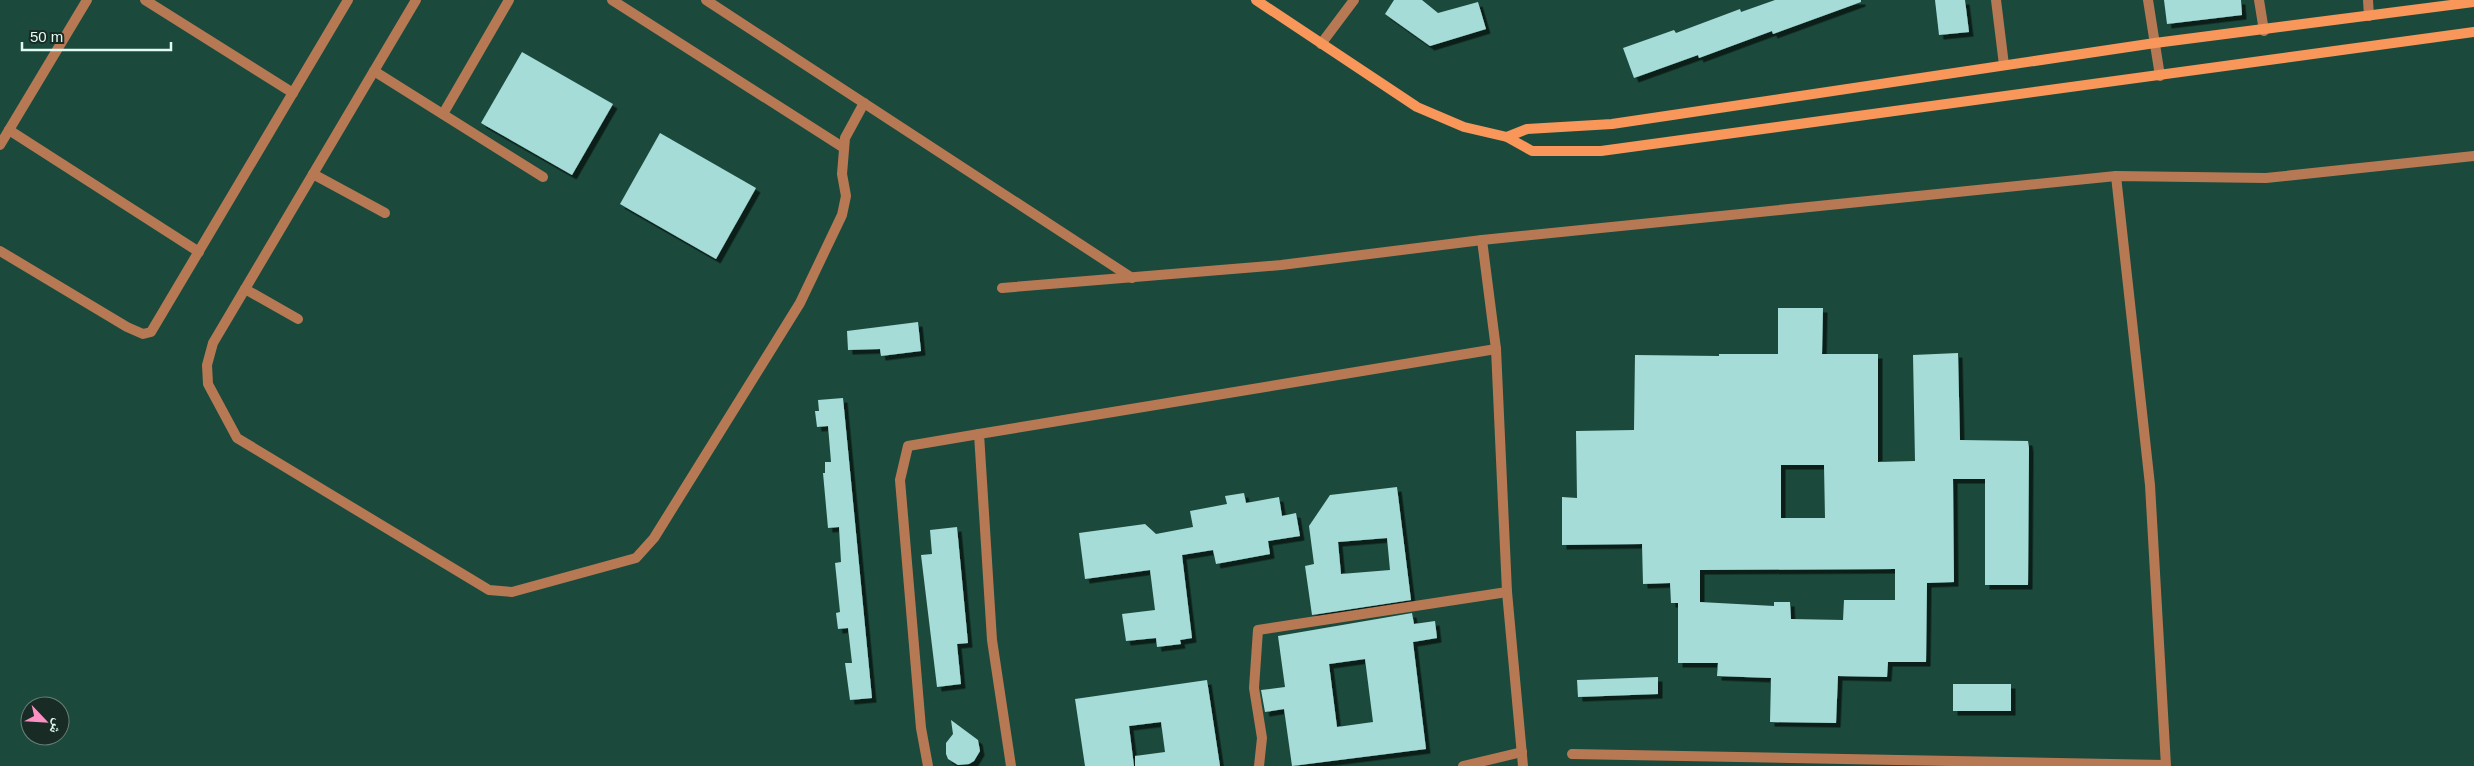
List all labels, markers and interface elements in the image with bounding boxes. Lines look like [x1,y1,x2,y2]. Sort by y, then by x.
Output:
scale bar [22,20,171,52]
text: 50 m [30,28,63,45]
north arrow [20,696,70,746]
text: ش [45,716,67,737]

